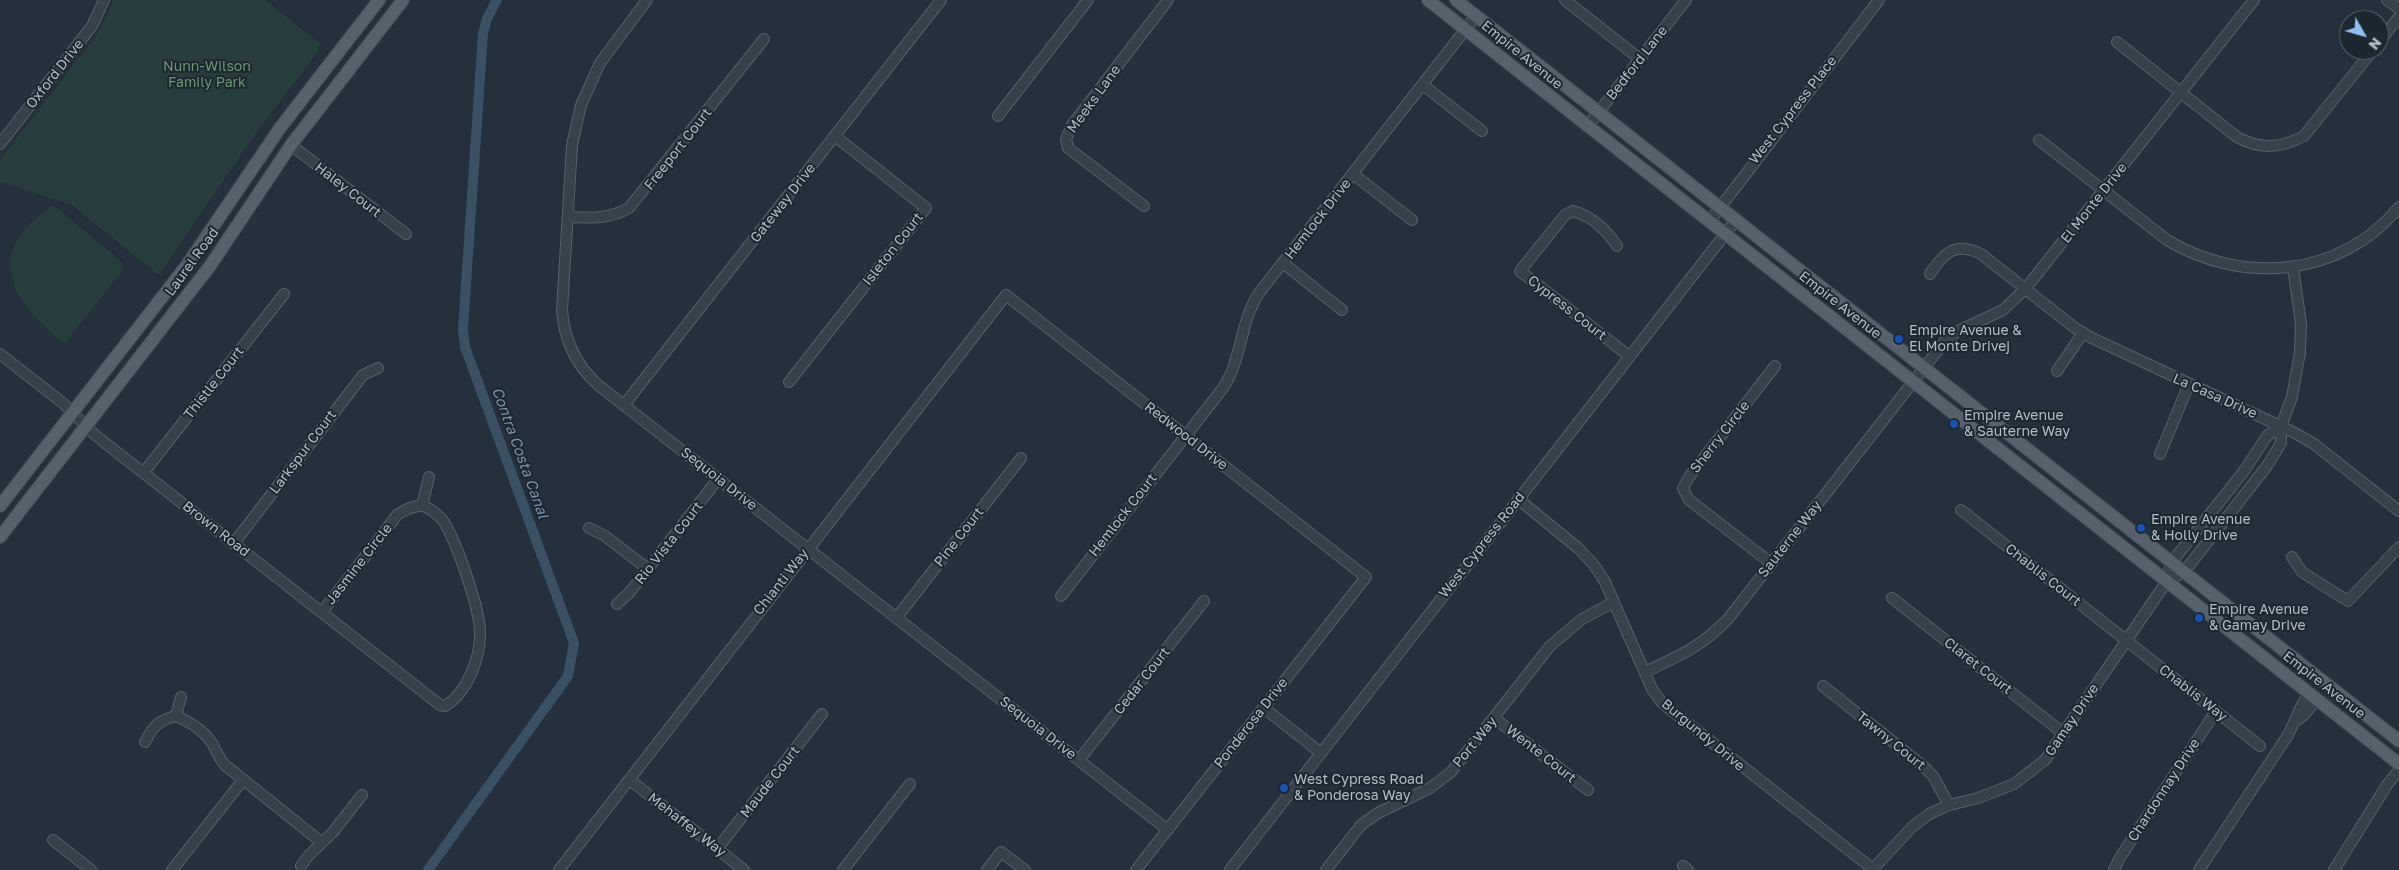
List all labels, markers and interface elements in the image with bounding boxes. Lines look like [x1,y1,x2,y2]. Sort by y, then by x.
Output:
north arrow [2339,10,2389,60]
street label: Empire Avenue [1478,17,1566,93]
street label: Bedford Lane [1603,22,1671,104]
text: N [2365,34,2385,53]
street label: Oxford Drive [23,36,87,112]
street label: West Cypress Place [1746,53,1840,167]
park label: Nunn-Wilson Family Park [163,59,251,92]
street label: Meeks Lane [1064,62,1124,136]
street label: Freeport Court [641,105,715,193]
street label: Haley Court [311,159,385,221]
street label: El Monte Drive [2057,159,2131,247]
street label: Gateway Drive [747,160,819,246]
street label: Hemlock Drive [1281,175,1355,263]
street label: Isleton Court [859,209,927,289]
street label: Laurel Road [162,225,222,299]
street label: Empire Avenue [1796,268,1884,342]
street label: Cypress Court [1524,272,1610,344]
place label: Empire Avenue & El Monte Drivej [1909,323,2022,356]
marker: Empire Avenue & El Monte Drivej [1893,333,1905,345]
street label: Thistle Court [180,343,248,423]
street label: La Casa Drive [2170,370,2260,422]
water label: Contra Costa Canal [488,385,552,521]
street label: Redwood Drive [1141,398,1231,474]
street label: Sherry Circle [1687,398,1753,476]
street label: Larkspur Court [266,407,340,497]
place label: Empire Avenue & Sauterne Way [1964,408,2070,441]
marker: Empire Avenue & Sauterne Way [1948,418,1960,430]
street label: Sequoia Drive [677,444,761,514]
street label: Hemlock Court [1085,470,1161,560]
street label: West Cypress Road [1435,489,1529,601]
street label: Sauterne Way [1755,497,1825,581]
street label: Brown Road [179,498,253,560]
street label: Rio Vista Court [631,498,707,588]
street label: Pine Court [931,504,987,570]
place label: Empire Avenue & Holly Drive [2151,512,2251,544]
street label: Jasmine Circle [322,520,396,608]
marker: Empire Avenue & Holly Drive [2135,522,2147,534]
street label: Chablis Court [2002,540,2084,610]
street label: Chianti Way [750,546,812,618]
place label: Empire Avenue & Gamay Drive [2209,602,2309,634]
marker: Empire Avenue & Gamay Drive [2193,612,2205,624]
street label: Claret Court [1940,634,2016,698]
street label: Cedar Court [1110,644,1174,718]
street label: Empire Avenue [2280,648,2368,722]
street label: Chablis Way [2155,661,2231,725]
street label: Ponderosa Drive [1211,674,1291,772]
street label: Gamay Drive [2042,681,2102,759]
street label: Sequoia Drive [996,693,1080,763]
street label: Burgundy Drive [1658,695,1748,775]
street label: Tawny Court [1853,708,1929,774]
street label: Port Way [1449,713,1501,771]
street label: Wente Court [1503,721,1579,787]
street label: Chardonnay Drive [2124,735,2204,845]
street label: Maude Court [737,743,803,821]
place label: West Cypress Road & Ponderosa Way [1294,772,1424,804]
marker: West Cypress Road & Ponderosa Way [1278,782,1290,794]
street label: Mehaffey Way [645,789,729,861]

